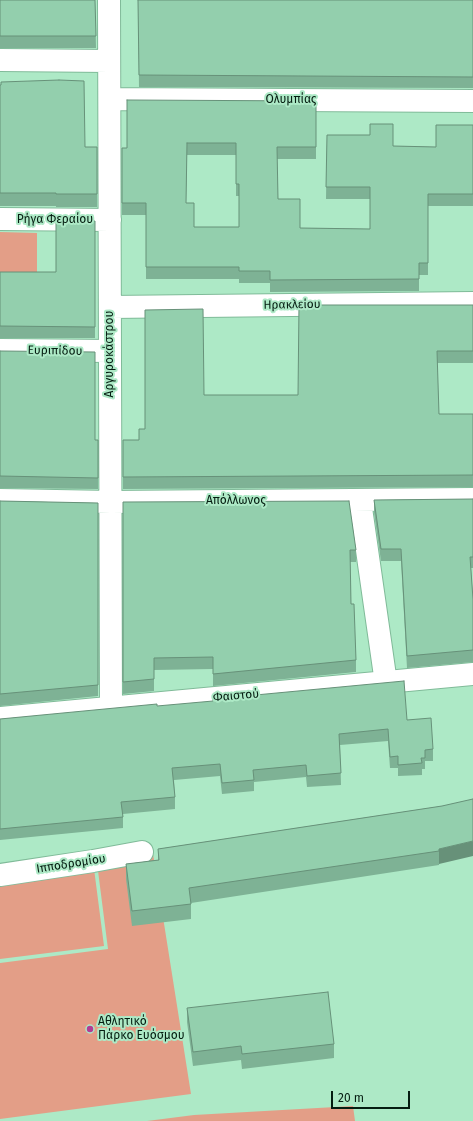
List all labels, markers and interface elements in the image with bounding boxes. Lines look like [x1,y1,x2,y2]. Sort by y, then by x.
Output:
street label: Ολυμπίας [266,93,316,107]
street label: Ρήγα Φεραίου [17,213,93,227]
street label: Ηρακλείου [263,297,321,313]
street label: Αργυροκάστρου [103,311,117,397]
street label: Ευριπίδου [27,343,83,359]
street label: Απόλλωνος [206,494,266,508]
street label: Φαιστού [212,687,260,705]
street label: Ιπποδρομίου [35,851,107,877]
place label: Αθλητικό Πάρκο Ευόσμου [98,1015,185,1043]
marker: Αθλητικό Πάρκο Ευόσμου [85,1024,95,1034]
scale bar [333,1083,412,1109]
text: 20 m [338,1091,364,1105]

